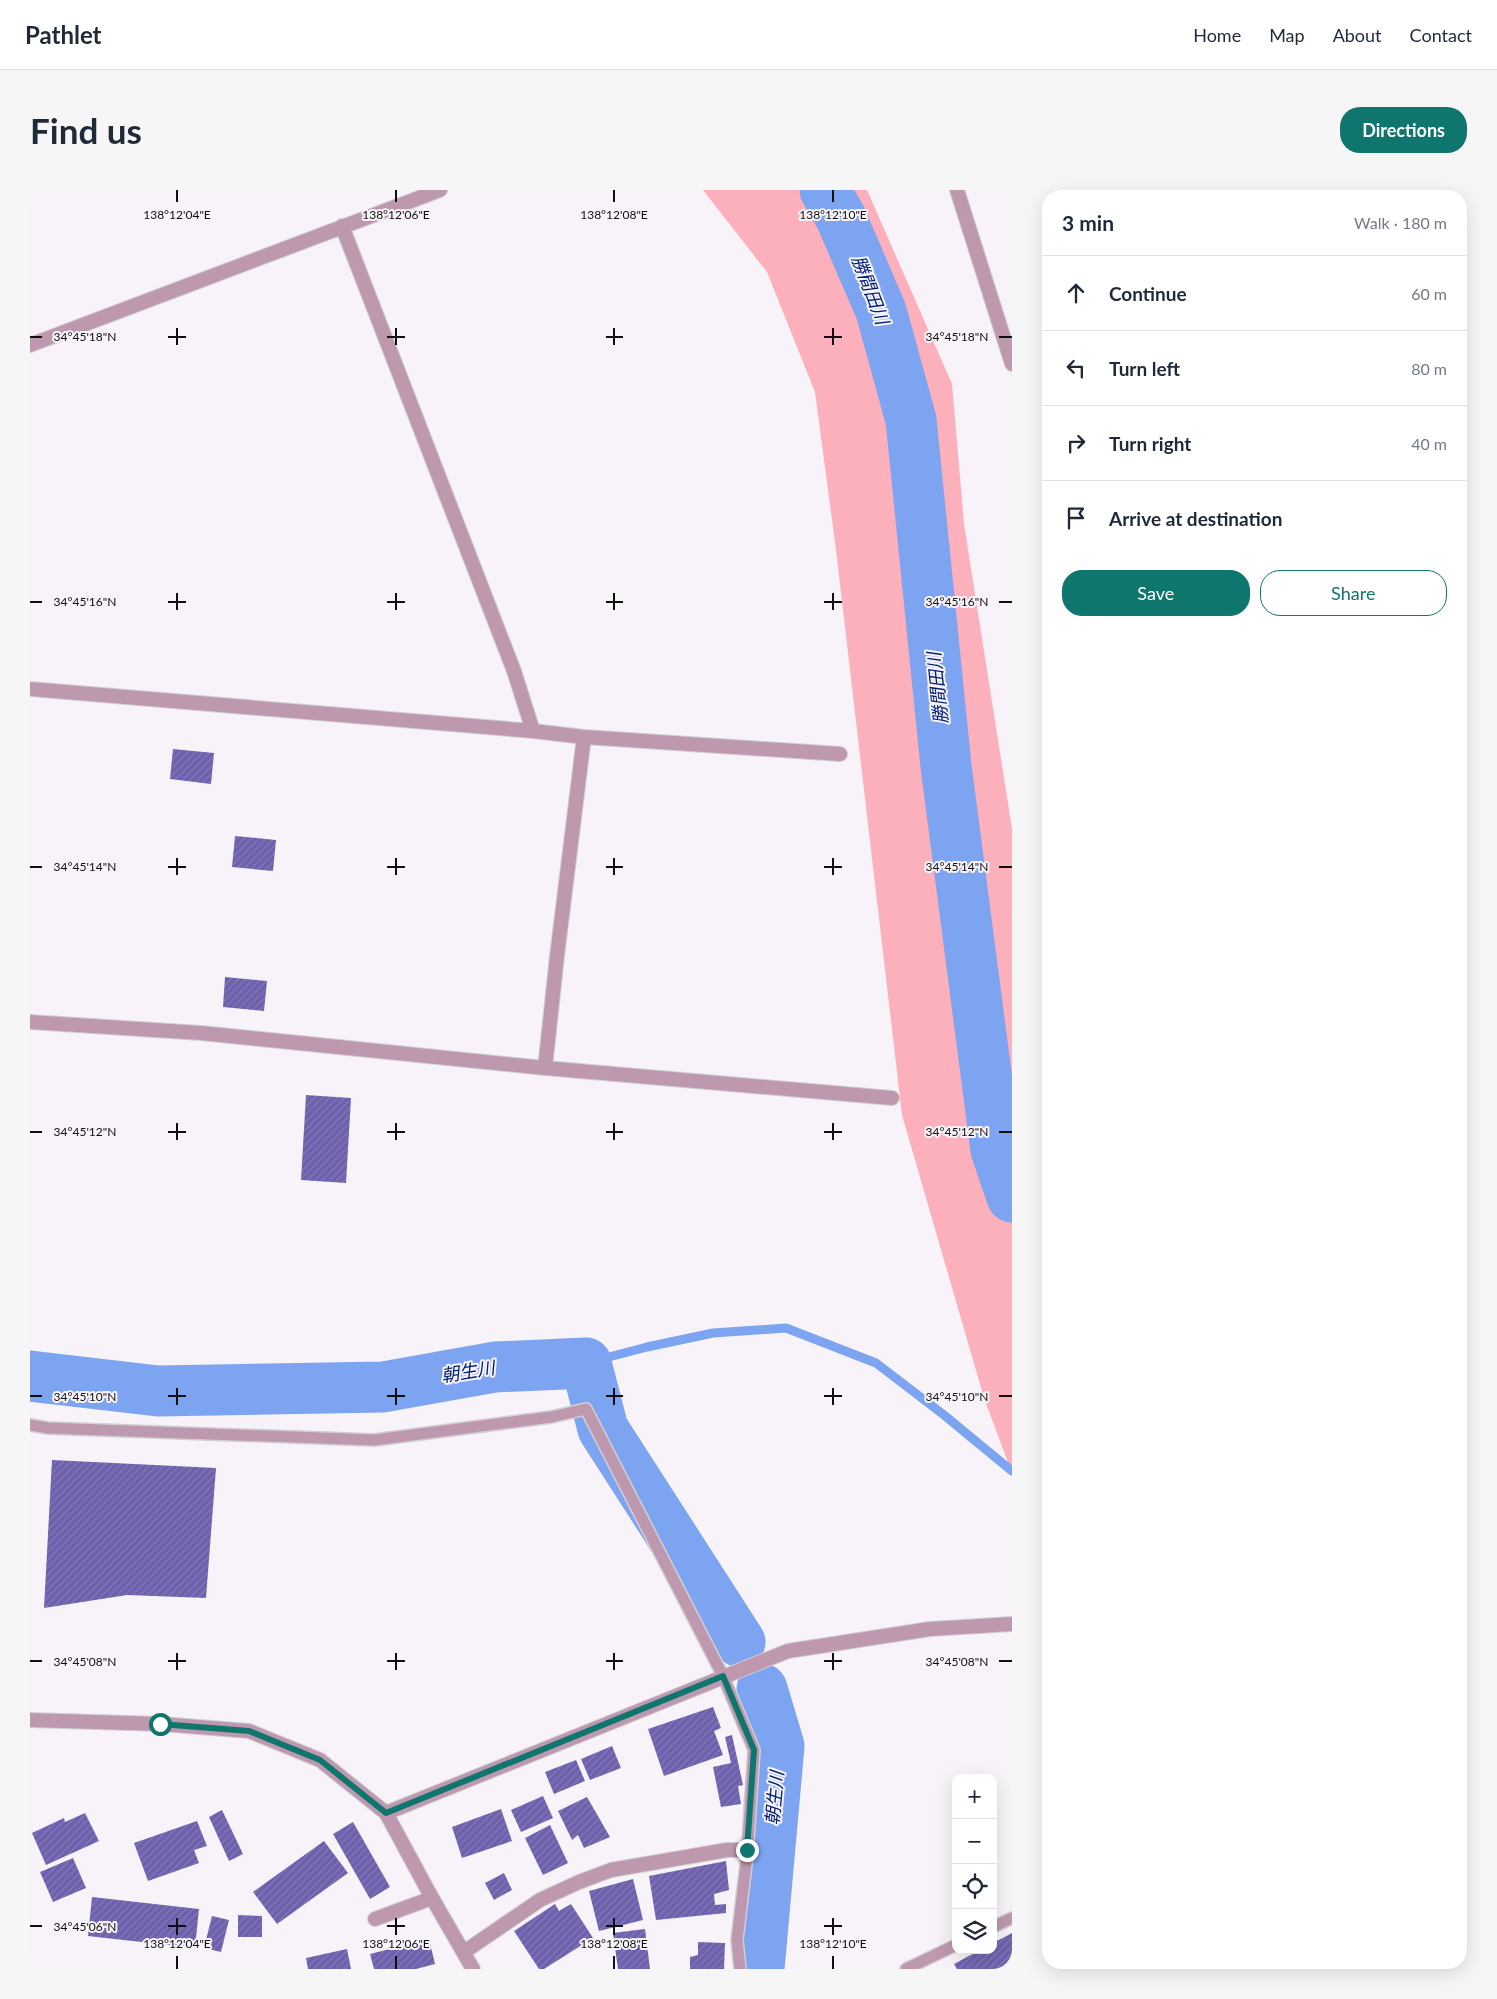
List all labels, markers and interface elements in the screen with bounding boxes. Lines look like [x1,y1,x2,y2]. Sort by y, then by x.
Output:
text: Pathlet [25,20,102,49]
text: Home [1193,24,1241,46]
text: Map [1269,24,1305,46]
text: About [1333,24,1382,46]
text: Contact [1410,24,1472,46]
button: Directions [1340,107,1467,153]
text: Find us [30,109,142,151]
text: 138°12'04"E [143,207,211,222]
text: 138°12'06"E [362,207,430,222]
text: 138°12'08"E [580,207,648,222]
text: 138°12'10"E [799,207,867,222]
text: 3 min [1062,210,1114,235]
text: Walk · 180 m [1354,213,1447,232]
water label: 勝間田川 [848,252,895,329]
icon: ahead [1062,279,1090,307]
text: Continue [1109,282,1187,305]
text: 60 m [1411,284,1447,303]
text: 34°45'18"N [54,329,116,344]
text: 34°45'18"N [926,329,988,344]
icon: left [1062,354,1090,382]
text: Turn left [1109,357,1180,380]
text: 80 m [1411,359,1447,378]
icon: right [1062,429,1090,457]
text: Turn right [1109,432,1191,455]
text: 40 m [1411,434,1447,453]
icon: arrive [1062,504,1090,532]
text: Arrive at destination [1109,507,1282,530]
button: Save [1062,570,1250,616]
button: Share [1260,570,1447,616]
text: 34°45'16"N [54,594,116,609]
text: 34°45'16"N [926,594,988,609]
water label: 勝間田川 [922,649,952,725]
text: 34°45'14"N [54,859,116,874]
text: 34°45'14"N [926,859,988,874]
text: 34°45'12"N [54,1124,116,1139]
text: 34°45'12"N [926,1124,988,1139]
water label: 朝生川 [439,1356,498,1386]
text: 34°45'10"N [54,1389,116,1404]
text: 34°45'10"N [926,1389,988,1404]
text: 34°45'08"N [54,1654,116,1669]
text: 34°45'08"N [926,1654,988,1669]
route start [149,1713,172,1736]
water label: 朝生川 [761,1768,787,1826]
map controls [952,1774,997,1954]
button: + [952,1774,997,1819]
button: − [952,1819,997,1864]
route end [736,1839,759,1862]
button: locate [952,1864,997,1909]
button: layers [952,1909,997,1954]
text: 34°45'06"N [54,1919,116,1934]
text: 138°12'04"E [143,1936,211,1951]
text: 138°12'06"E [362,1936,430,1951]
text: 138°12'08"E [580,1936,648,1951]
text: 138°12'10"E [799,1936,867,1951]

